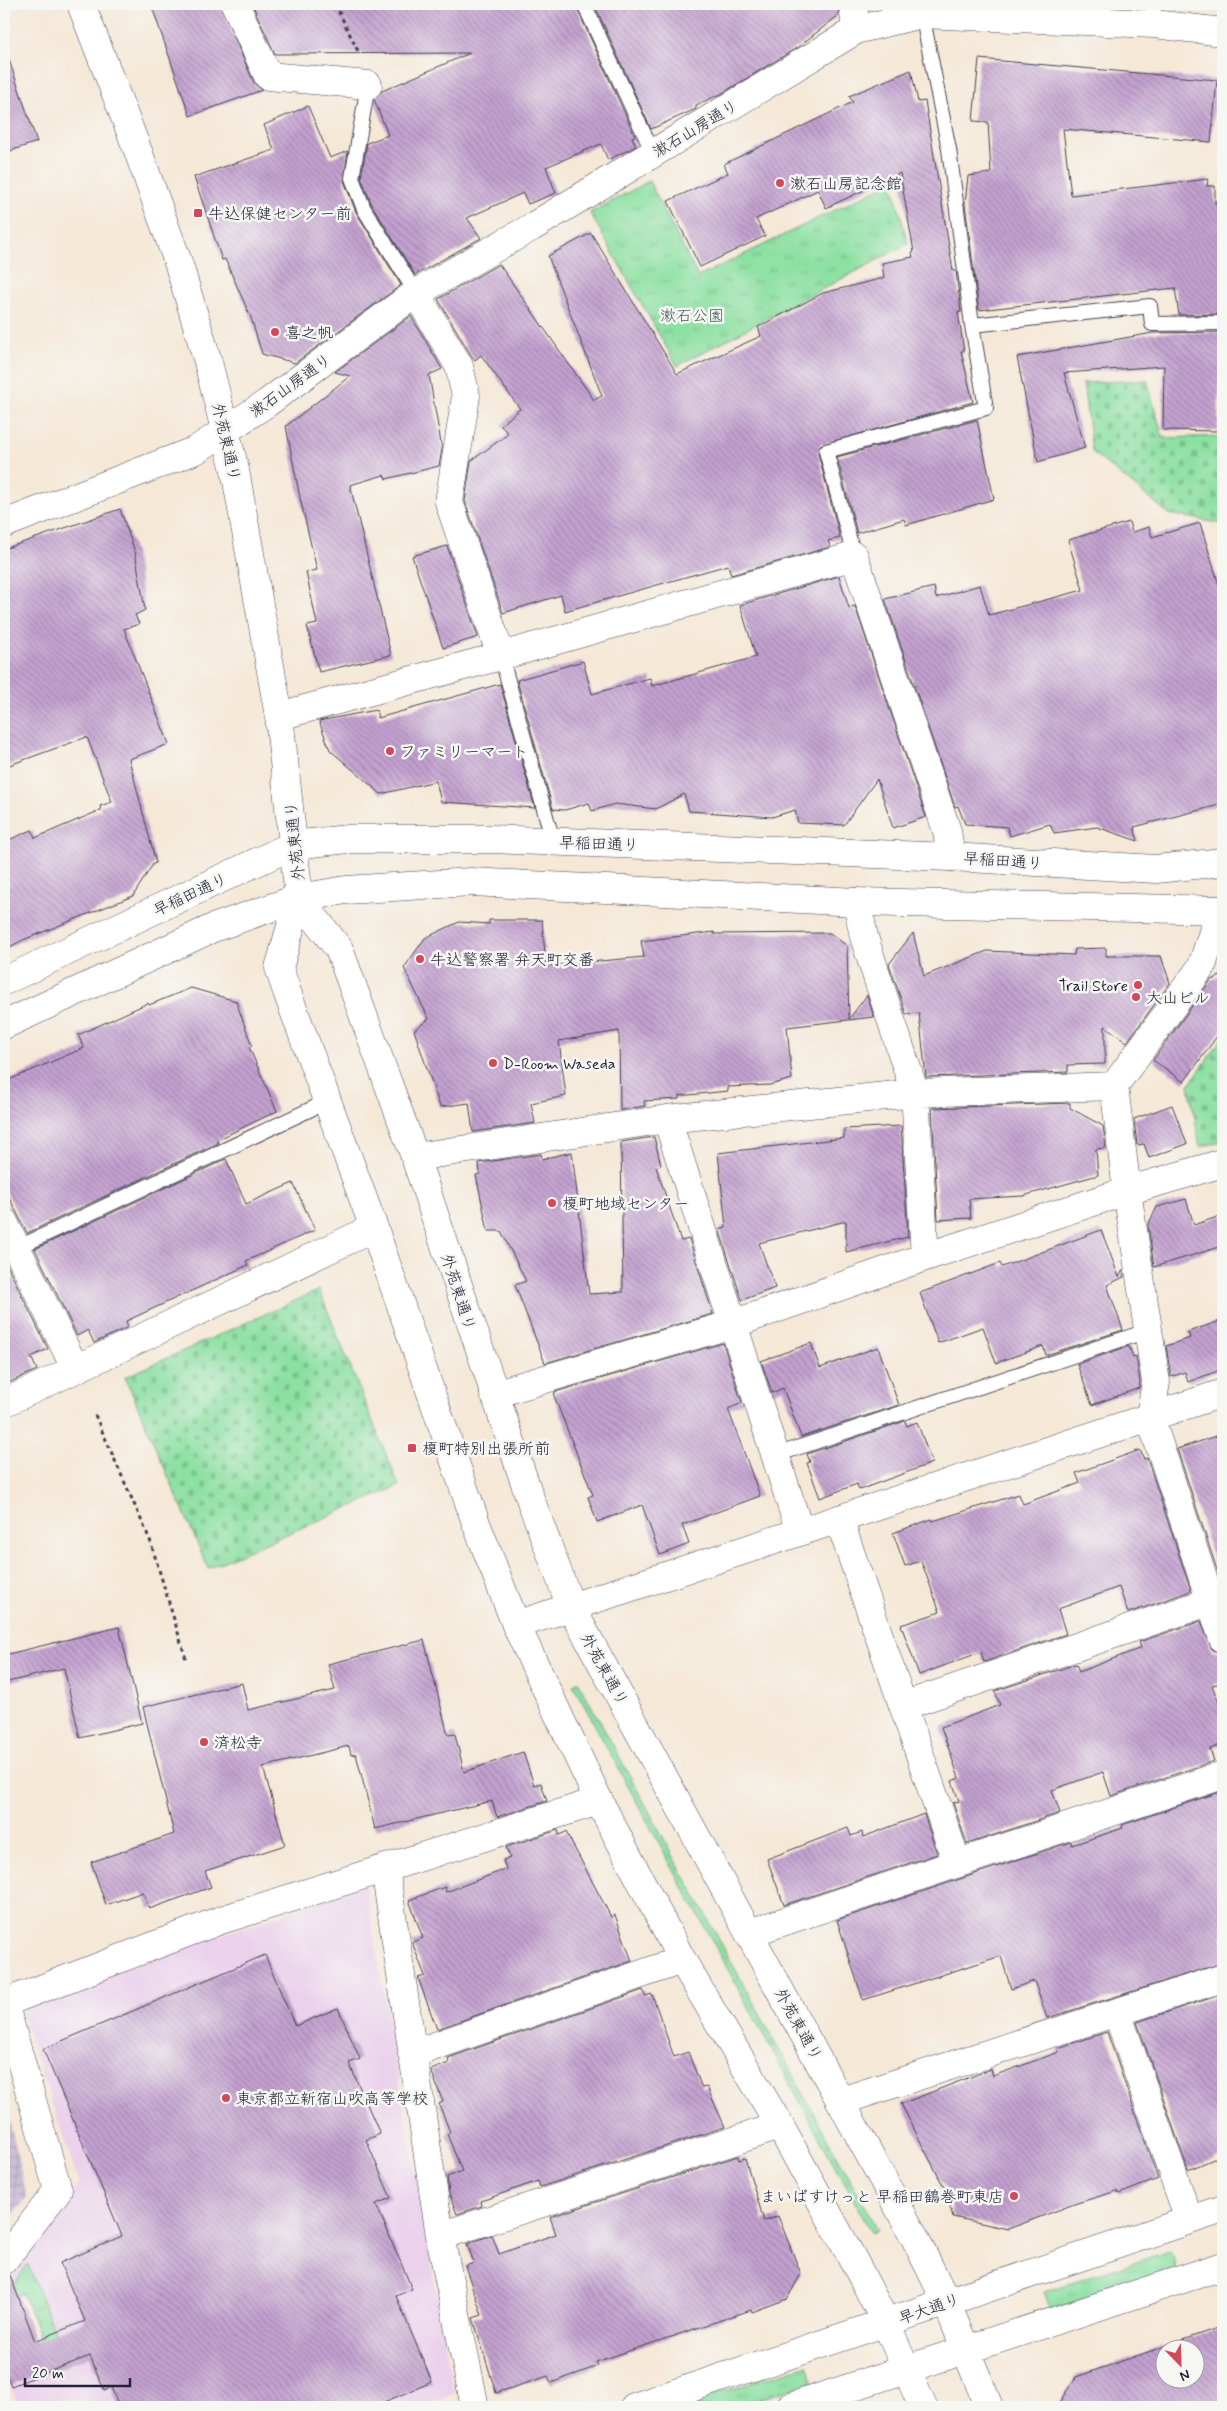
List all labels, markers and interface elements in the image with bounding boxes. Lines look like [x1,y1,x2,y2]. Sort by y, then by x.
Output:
street label: 漱石山房通り [649,96,742,163]
place label: 漱石山房記念館 [790,174,902,195]
marker: 漱石山房記念館 [774,177,786,189]
place label: 牛込保健センター前 [208,204,351,225]
marker: 牛込保健センター前 [192,207,204,219]
park label: 漱石公園 [660,306,724,327]
place label: 喜之帆 [285,323,333,344]
marker: 喜之帆 [269,326,281,338]
street label: 漱石山房通り [246,350,336,423]
street label: 外苑東通り [206,401,245,484]
place label: ファミリーマート [400,742,528,763]
marker: ファミリーマート [384,745,396,757]
street label: 外苑東通り [281,800,310,882]
street label: 早稲田通り [559,833,639,856]
street label: 早稲田通り [962,848,1044,875]
street label: 早稲田通り [150,869,231,922]
place label: 牛込警察署 弁天町交番 [430,950,594,971]
marker: 牛込警察署 弁天町交番 [414,953,426,965]
place label: Trail Store [1059,976,1128,997]
marker: Trail Store [1132,979,1144,991]
place label: 大山ビル [1146,988,1210,1009]
marker: 大山ビル [1130,991,1142,1003]
place label: D-Room Waseda [503,1054,616,1075]
marker: D-Room Waseda [487,1057,499,1069]
place label: 榎町地域センター [562,1194,689,1215]
marker: 榎町地域センター [546,1197,558,1209]
street label: 外苑東通り [435,1251,480,1334]
place label: 榎町特別出張所前 [422,1439,550,1460]
marker: 榎町特別出張所前 [406,1442,418,1454]
street label: 外苑東通り [575,1630,632,1710]
place label: 済松寺 [214,1733,262,1754]
marker: 済松寺 [198,1736,210,1748]
street label: 外苑東通り [769,1985,826,2065]
place label: 東京都立新宿山吹高等学校 [236,2089,428,2110]
marker: 東京都立新宿山吹高等学校 [220,2092,232,2104]
place label: まいばすけっと 早稲田鶴巻町東店 [760,2187,1004,2208]
marker: まいばすけっと 早稲田鶴巻町東店 [1008,2190,1020,2202]
street label: 早大通り [896,2289,963,2330]
north arrow [1154,2338,1204,2388]
scale bar [25,2356,130,2388]
text: 20 m [32,2364,64,2384]
text: N [1177,2365,1192,2385]

